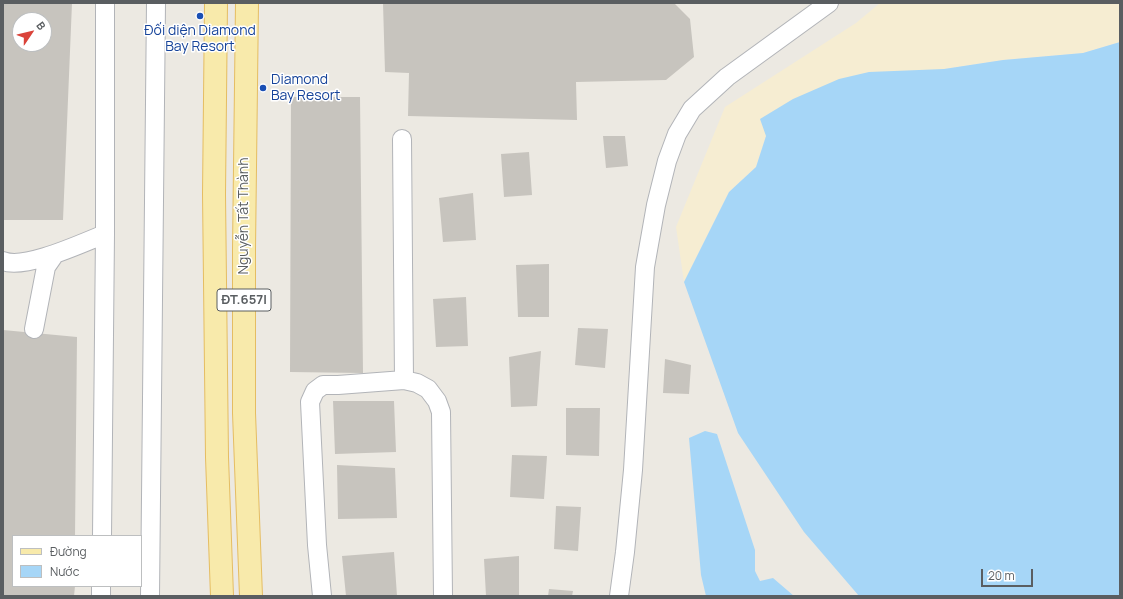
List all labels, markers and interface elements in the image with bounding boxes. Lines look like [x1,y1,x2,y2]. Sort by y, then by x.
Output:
marker: Đối diện Diamond Bay Resort [195,11,205,21]
north arrow [12,12,52,52]
text: B [33,18,50,33]
place label: Đối diện Diamond Bay Resort [144,23,256,56]
place label: Diamond Bay Resort [271,72,340,104]
marker: Diamond Bay Resort [258,83,268,93]
street label: Nguyễn Tất Thành [236,157,252,275]
road number: ĐT.657I [217,289,271,311]
legend [12,535,142,587]
text: Đường [50,543,87,560]
scale bar [983,561,1035,587]
text: Nước [50,563,79,580]
text: 20 m [988,567,1015,584]

